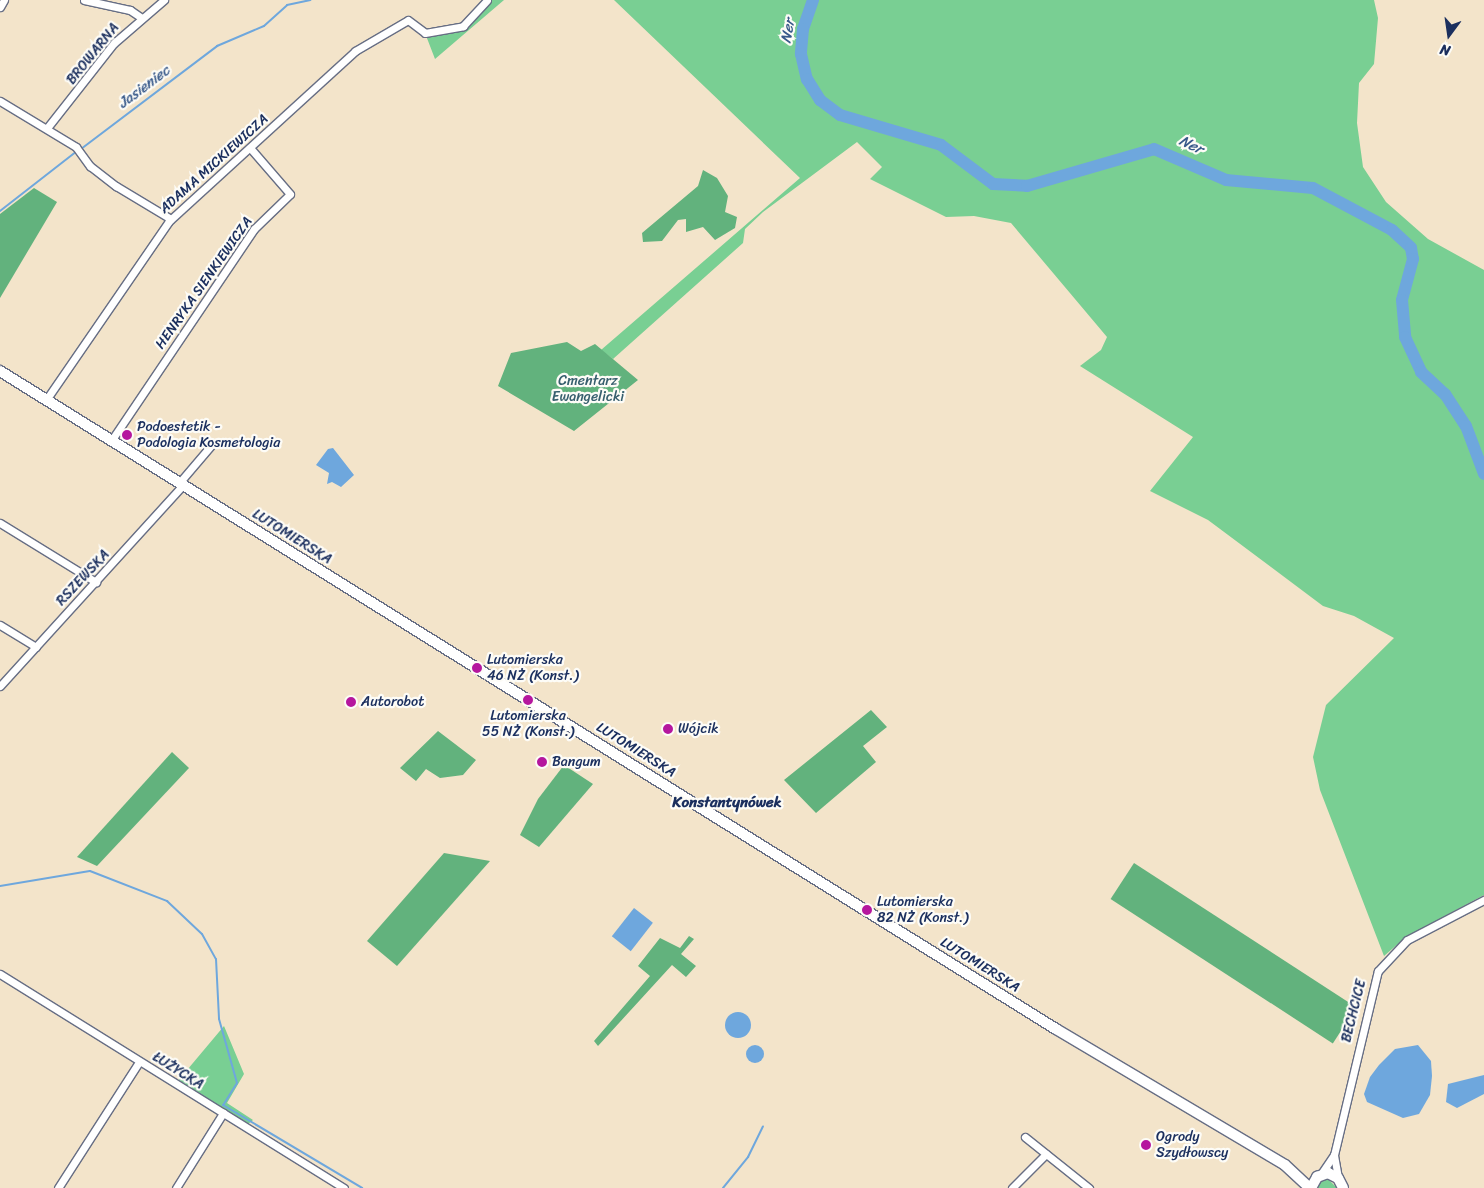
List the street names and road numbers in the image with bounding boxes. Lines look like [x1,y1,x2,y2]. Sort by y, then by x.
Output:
street label: BROWARNA [63,20,123,88]
street label: ADAMA MICKIEWICZA [156,111,272,217]
street label: HENRYKA SIENKIEWICZA [152,213,256,353]
street label: LUTOMIERSKA [249,506,335,568]
street label: RSZEWSKA [53,547,113,609]
street label: LUTOMIERSKA [593,719,679,781]
street label: LUTOMIERSKA [937,934,1023,996]
street label: BECHCICE [1338,978,1370,1044]
street label: ŁUŻYCKA [149,1049,207,1093]

